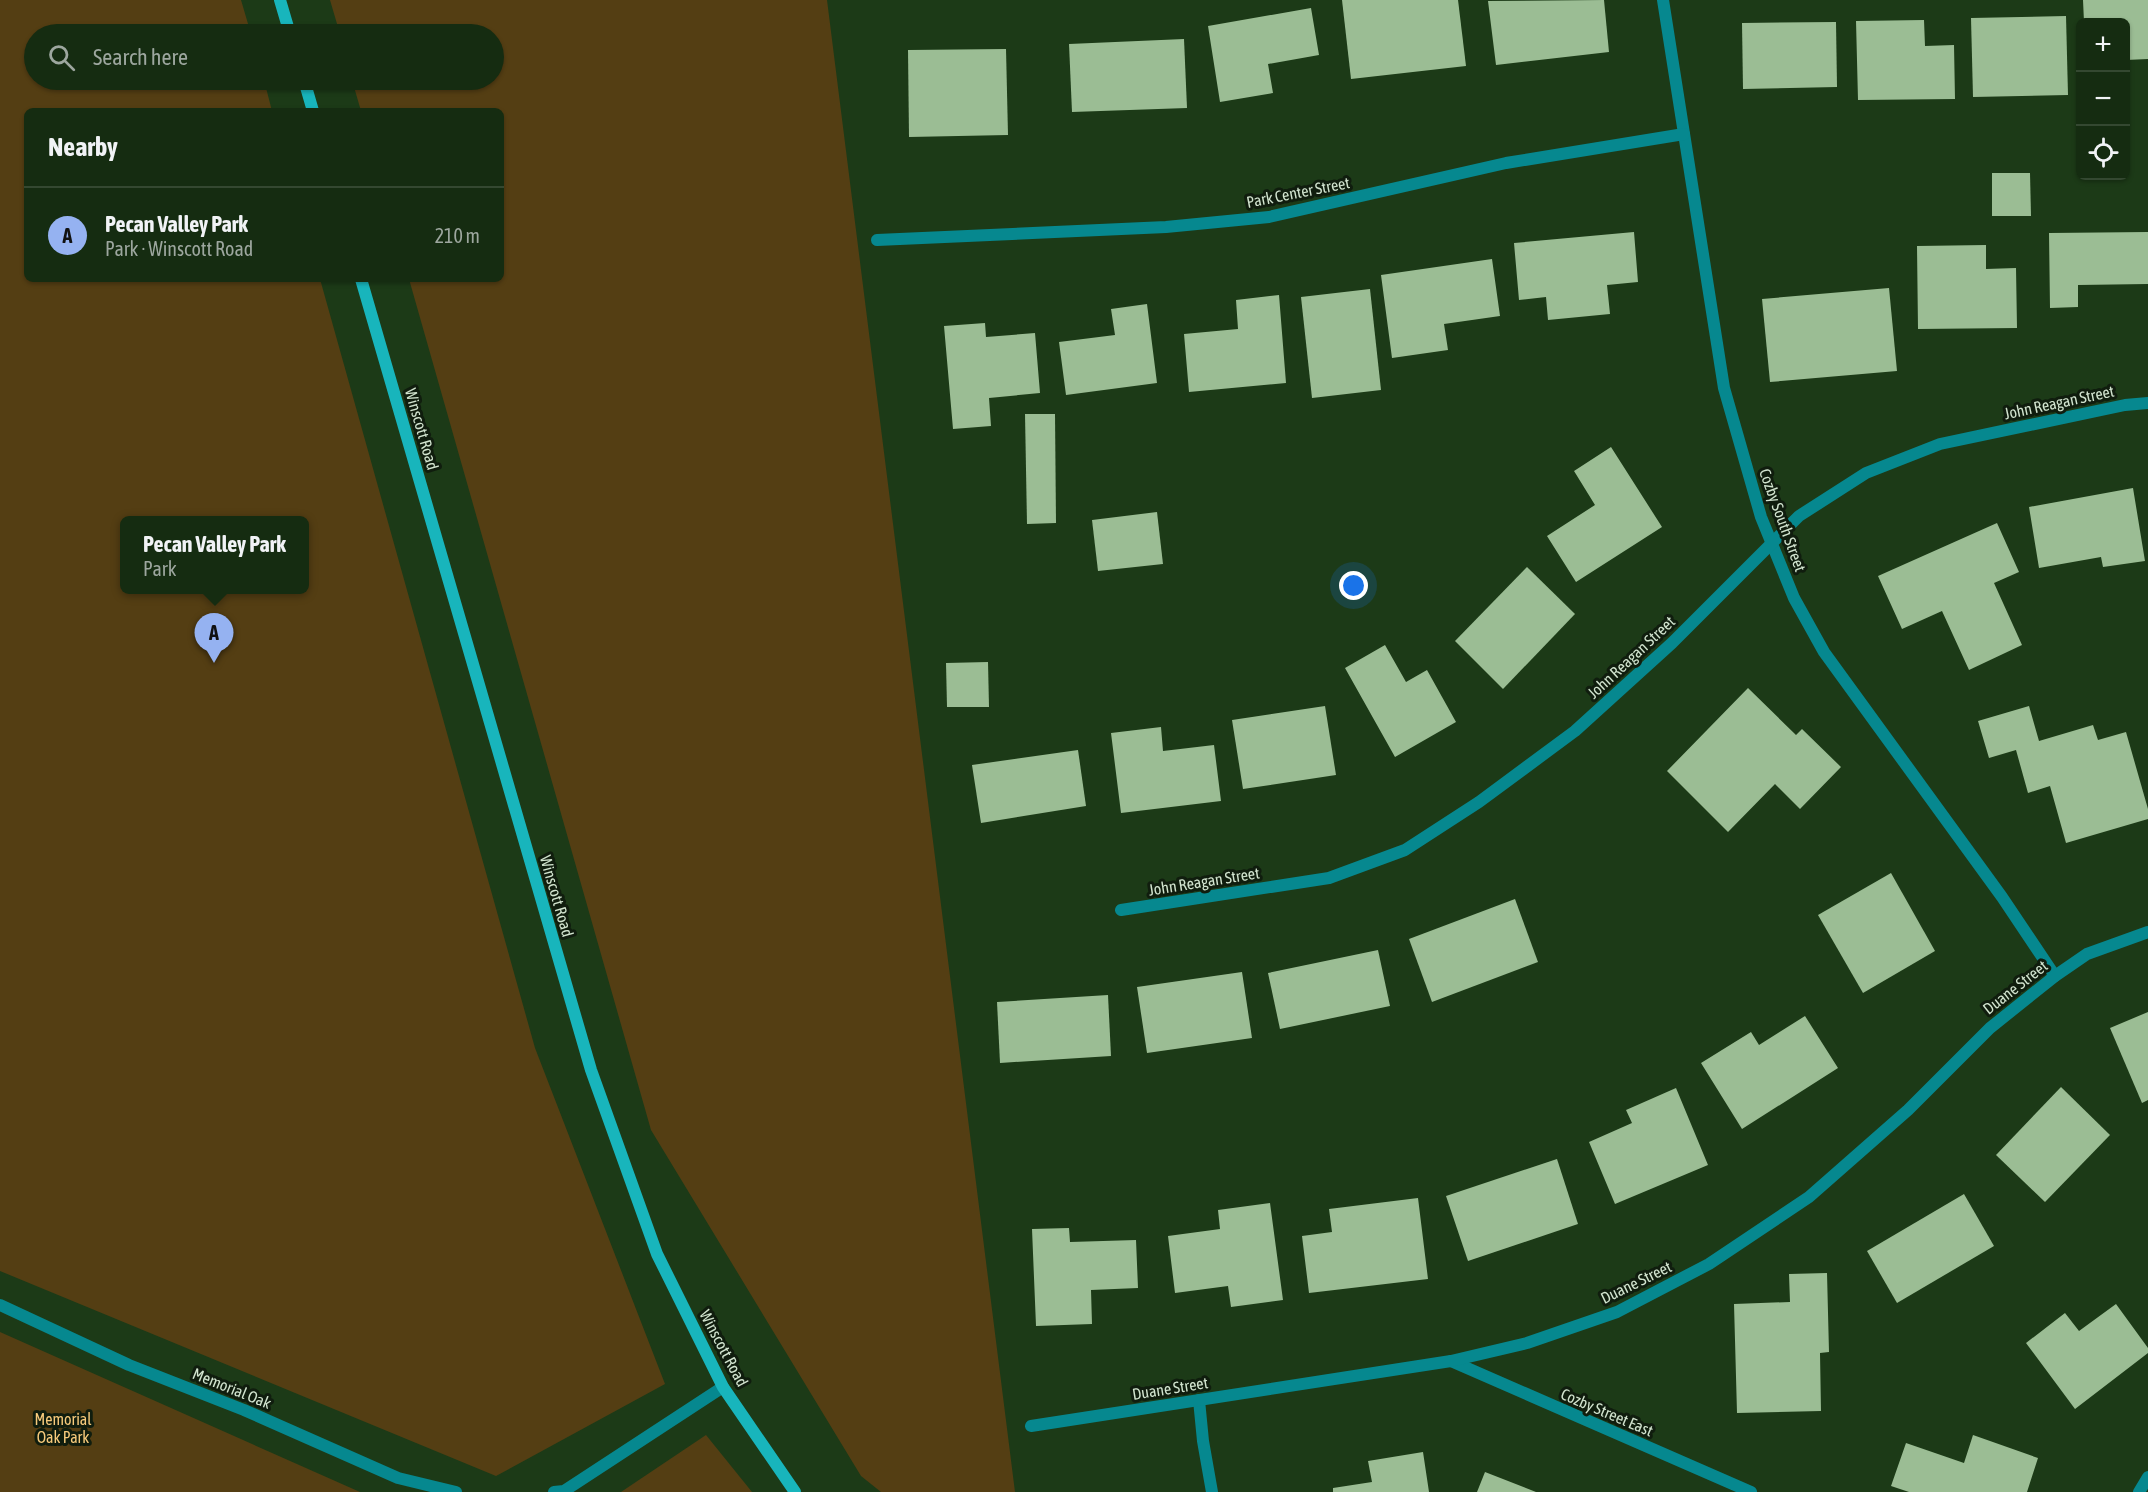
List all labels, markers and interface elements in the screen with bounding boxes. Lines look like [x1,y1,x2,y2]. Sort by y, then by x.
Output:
map controls [2076,18,2130,180]
button: + [2076,18,2130,72]
search box [24,24,504,90]
icon: search [45,41,78,74]
text: Search here [93,44,188,70]
button: − [2076,72,2130,126]
button: locate [2076,126,2130,180]
text: Nearby [48,132,118,162]
street label: Park Center Street [1245,173,1352,211]
text: Pecan Valley Park [105,211,248,237]
text: A [63,224,72,247]
text: 210 m [435,224,480,247]
text: Park · Winscott Road [105,237,253,260]
street label: John Reagan Street [2002,381,2116,423]
street label: Winscott Road [402,386,442,472]
street label: Cozby South Street [1755,466,1810,575]
popup [120,516,309,594]
text: Pecan Valley Park [143,531,286,557]
text: Park [143,557,176,580]
your location [1339,571,1368,600]
street label: John Reagan Street [1584,612,1679,703]
pin: A [194,614,234,663]
street label: Winscott Road [537,853,577,939]
street label: John Reagan Street [1147,863,1261,900]
street label: Duane Street [1979,956,2051,1018]
street label: Duane Street [1598,1257,1675,1307]
street label: Winscott Road [696,1307,752,1389]
street label: Memorial Oak [190,1364,274,1412]
street label: Duane Street [1131,1373,1210,1403]
street label: Cozby Street East [1558,1385,1656,1441]
park label: Memorial Oak Park [34,1410,92,1446]

